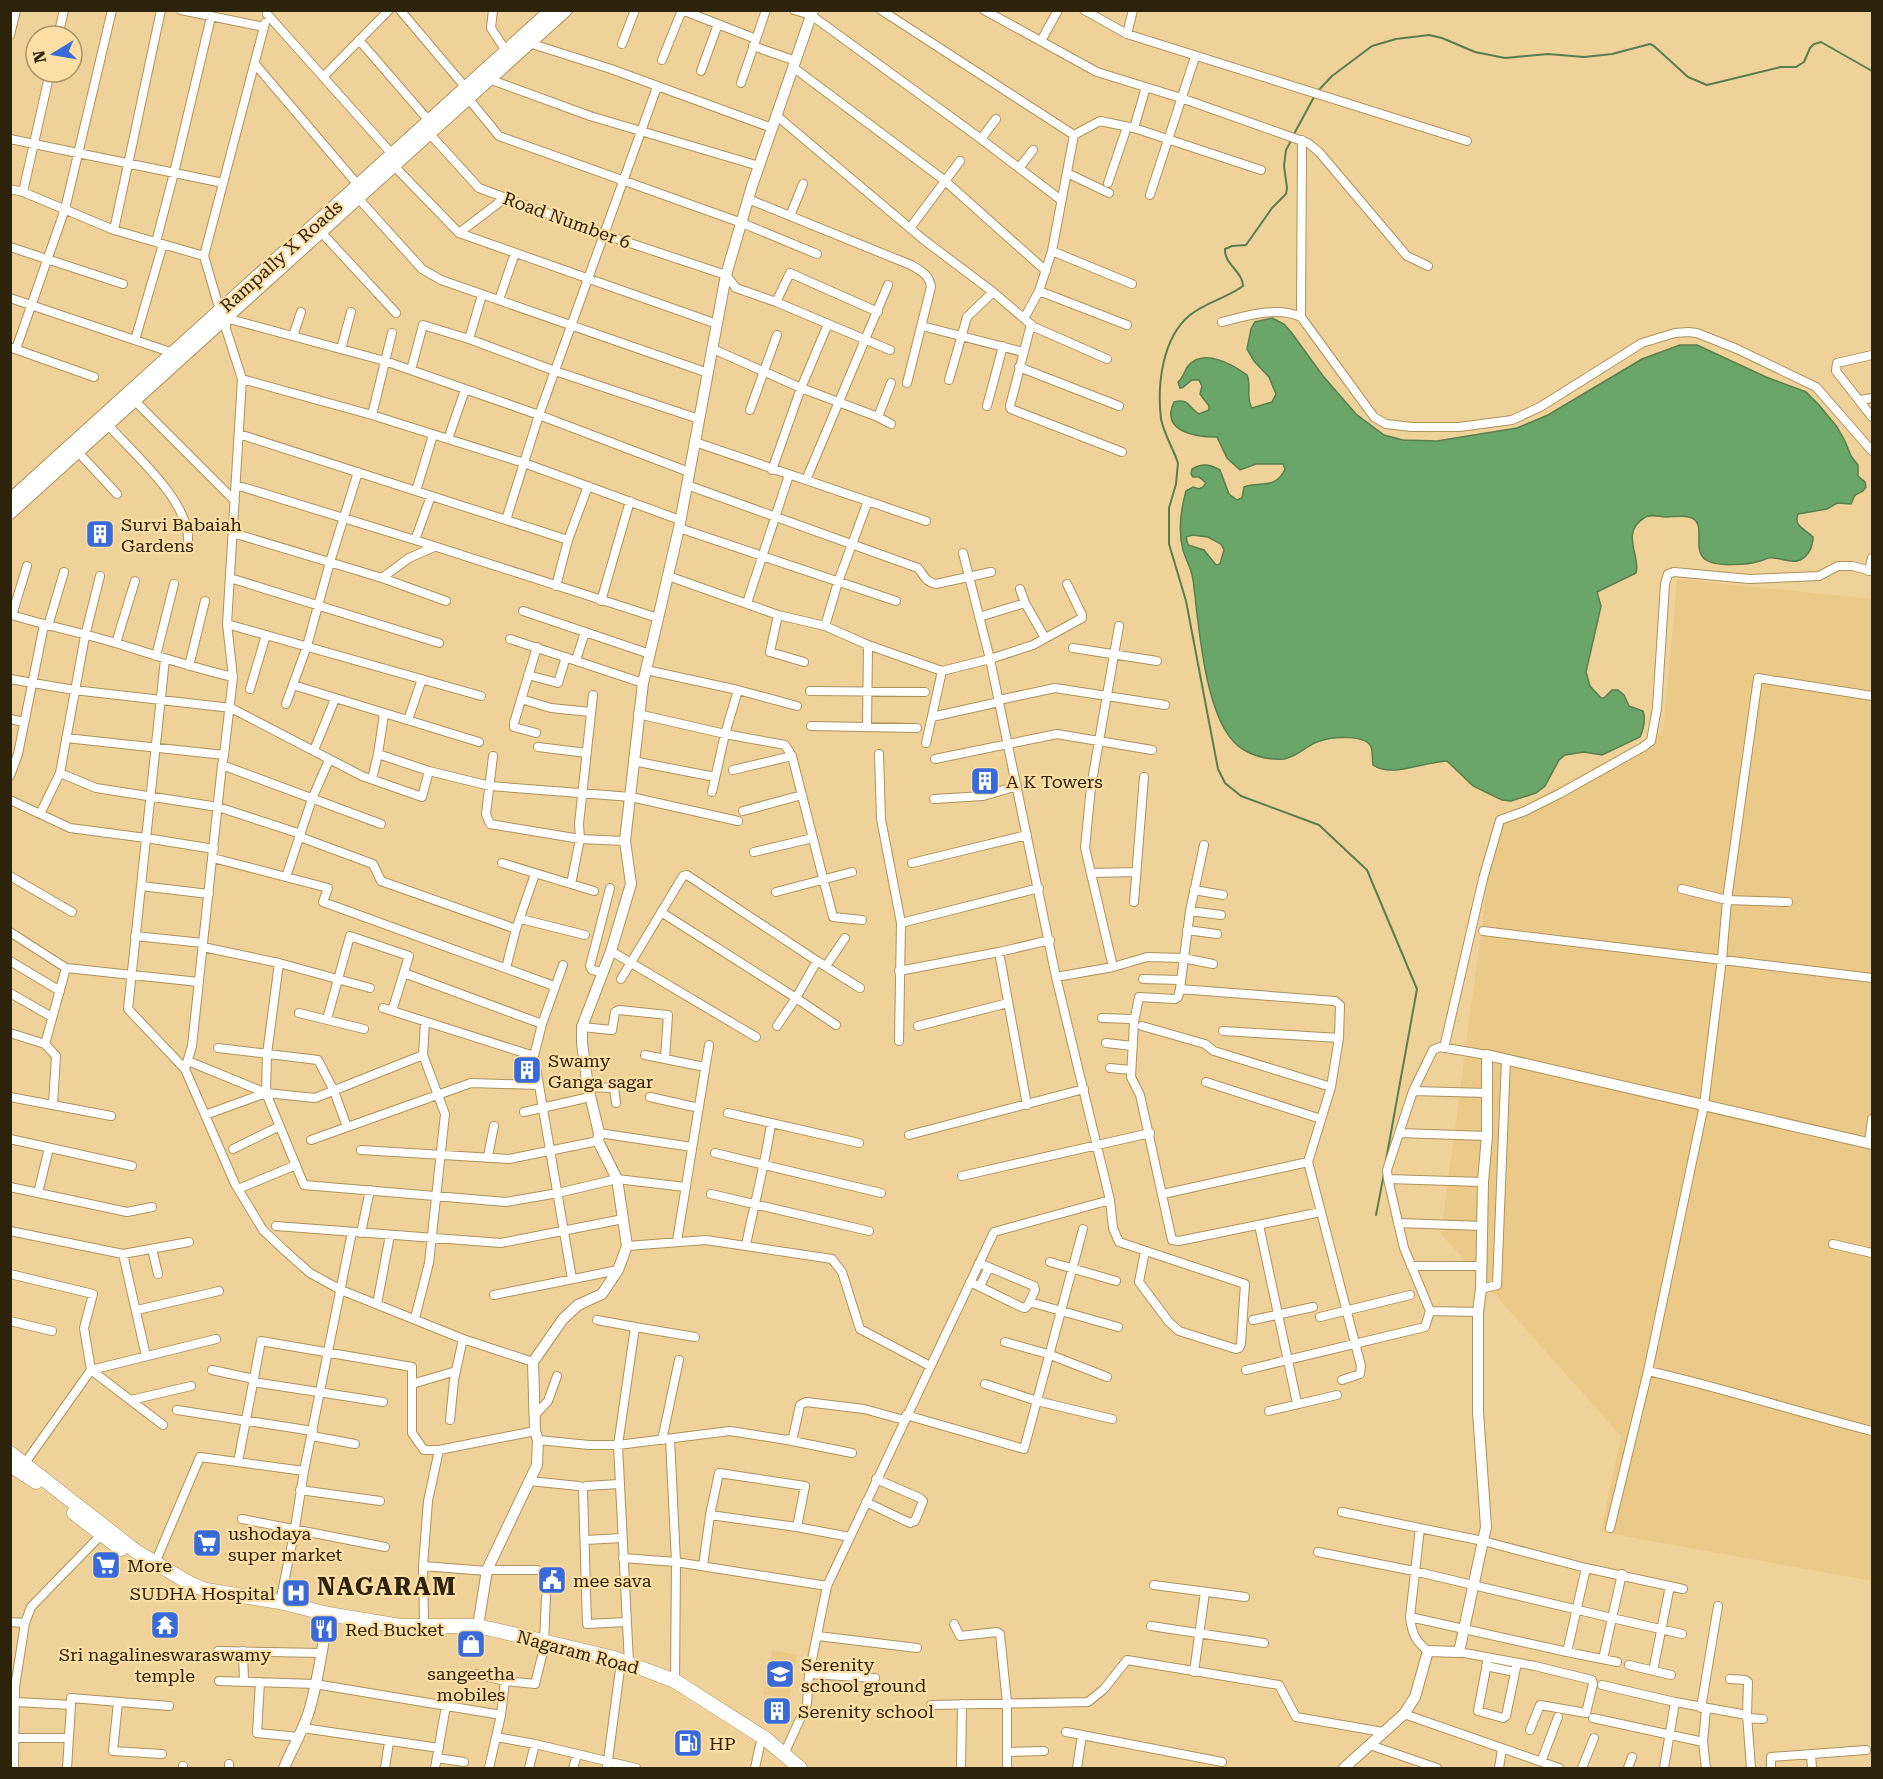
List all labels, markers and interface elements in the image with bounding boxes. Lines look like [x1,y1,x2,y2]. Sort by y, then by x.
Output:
north arrow [24,24,84,84]
text: N [29,49,50,65]
street label: Road Number 6 [500,187,634,253]
street label: Rampally X Roads [216,196,346,316]
place label: Survi Babaiah Gardens [121,514,242,556]
building icon: Survi Babaiah Gardens [84,518,116,550]
building icon: A K Towers [969,765,1001,797]
place label: A K Towers [1006,771,1103,792]
place label: Swamy Ganga sagar [548,1050,653,1092]
building icon: Swamy Ganga sagar [511,1054,543,1086]
place label: ushodaya super market [228,1523,343,1565]
supermarket icon: ushodaya super market [191,1527,223,1559]
supermarket icon: More [90,1549,122,1581]
place label: More [127,1555,172,1576]
public building icon: mee sava [536,1564,568,1596]
place label: mee sava [573,1570,652,1591]
district label: NAGARAM [317,1573,457,1601]
hospital icon: SUDHA Hospital [280,1577,312,1609]
place label: SUDHA Hospital [130,1583,275,1604]
temple icon: Sri nagalineswaraswamy temple [149,1609,181,1641]
restaurant icon: Red Bucket [308,1613,340,1645]
place label: Red Bucket [345,1619,444,1640]
street label: Nagaram Road [515,1626,642,1679]
shop icon: sangeetha mobiles [455,1628,487,1660]
place label: Sri nagalineswaraswamy temple [59,1644,272,1686]
place label: Serenity school ground [801,1654,927,1696]
school or university icon: Serenity school ground [764,1658,796,1690]
place label: sangeetha mobiles [427,1663,515,1705]
building icon: Serenity school [761,1695,793,1727]
place label: Serenity school [798,1701,934,1722]
fuel station icon: HP [672,1727,704,1759]
place label: HP [709,1733,736,1754]

